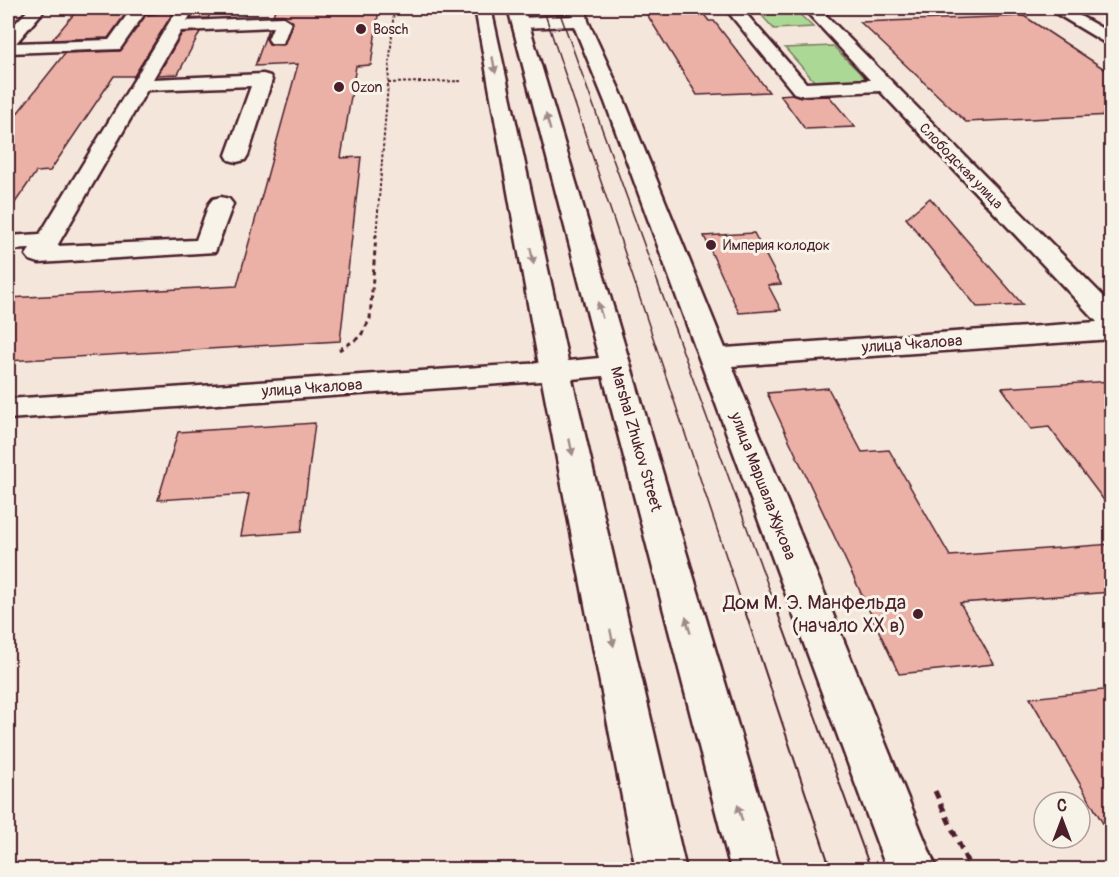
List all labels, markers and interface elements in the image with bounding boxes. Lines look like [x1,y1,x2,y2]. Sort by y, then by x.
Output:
place label: Bosch [373,21,408,38]
marker: Bosch [354,22,368,36]
one-way arrow [490,56,499,75]
place label: Ozon [351,79,383,96]
marker: Ozon [332,80,346,94]
one-way arrow [542,113,552,131]
street label: Слободская улица [916,120,1006,212]
place label: Империя колодок [723,237,830,254]
marker: Империя колодок [704,238,718,252]
one-way arrow [528,247,537,266]
one-way arrow [595,301,604,319]
street label: улица Чкалова [860,331,963,358]
street label: Marshal Zhukov Street [606,364,666,514]
street label: улица Чкалова [260,375,363,402]
street label: улица Маршала Жукова [725,408,800,563]
one-way arrow [567,438,576,457]
place label: Дом М. Э. Манфельда (начало XX в) [722,590,906,638]
marker: Дом М. Э. Манфельда (начало XX в) [911,607,925,621]
one-way arrow [683,616,692,634]
one-way arrow [607,629,617,647]
north arrow [1032,790,1092,850]
text: С [1057,796,1067,816]
one-way arrow [735,804,745,822]

